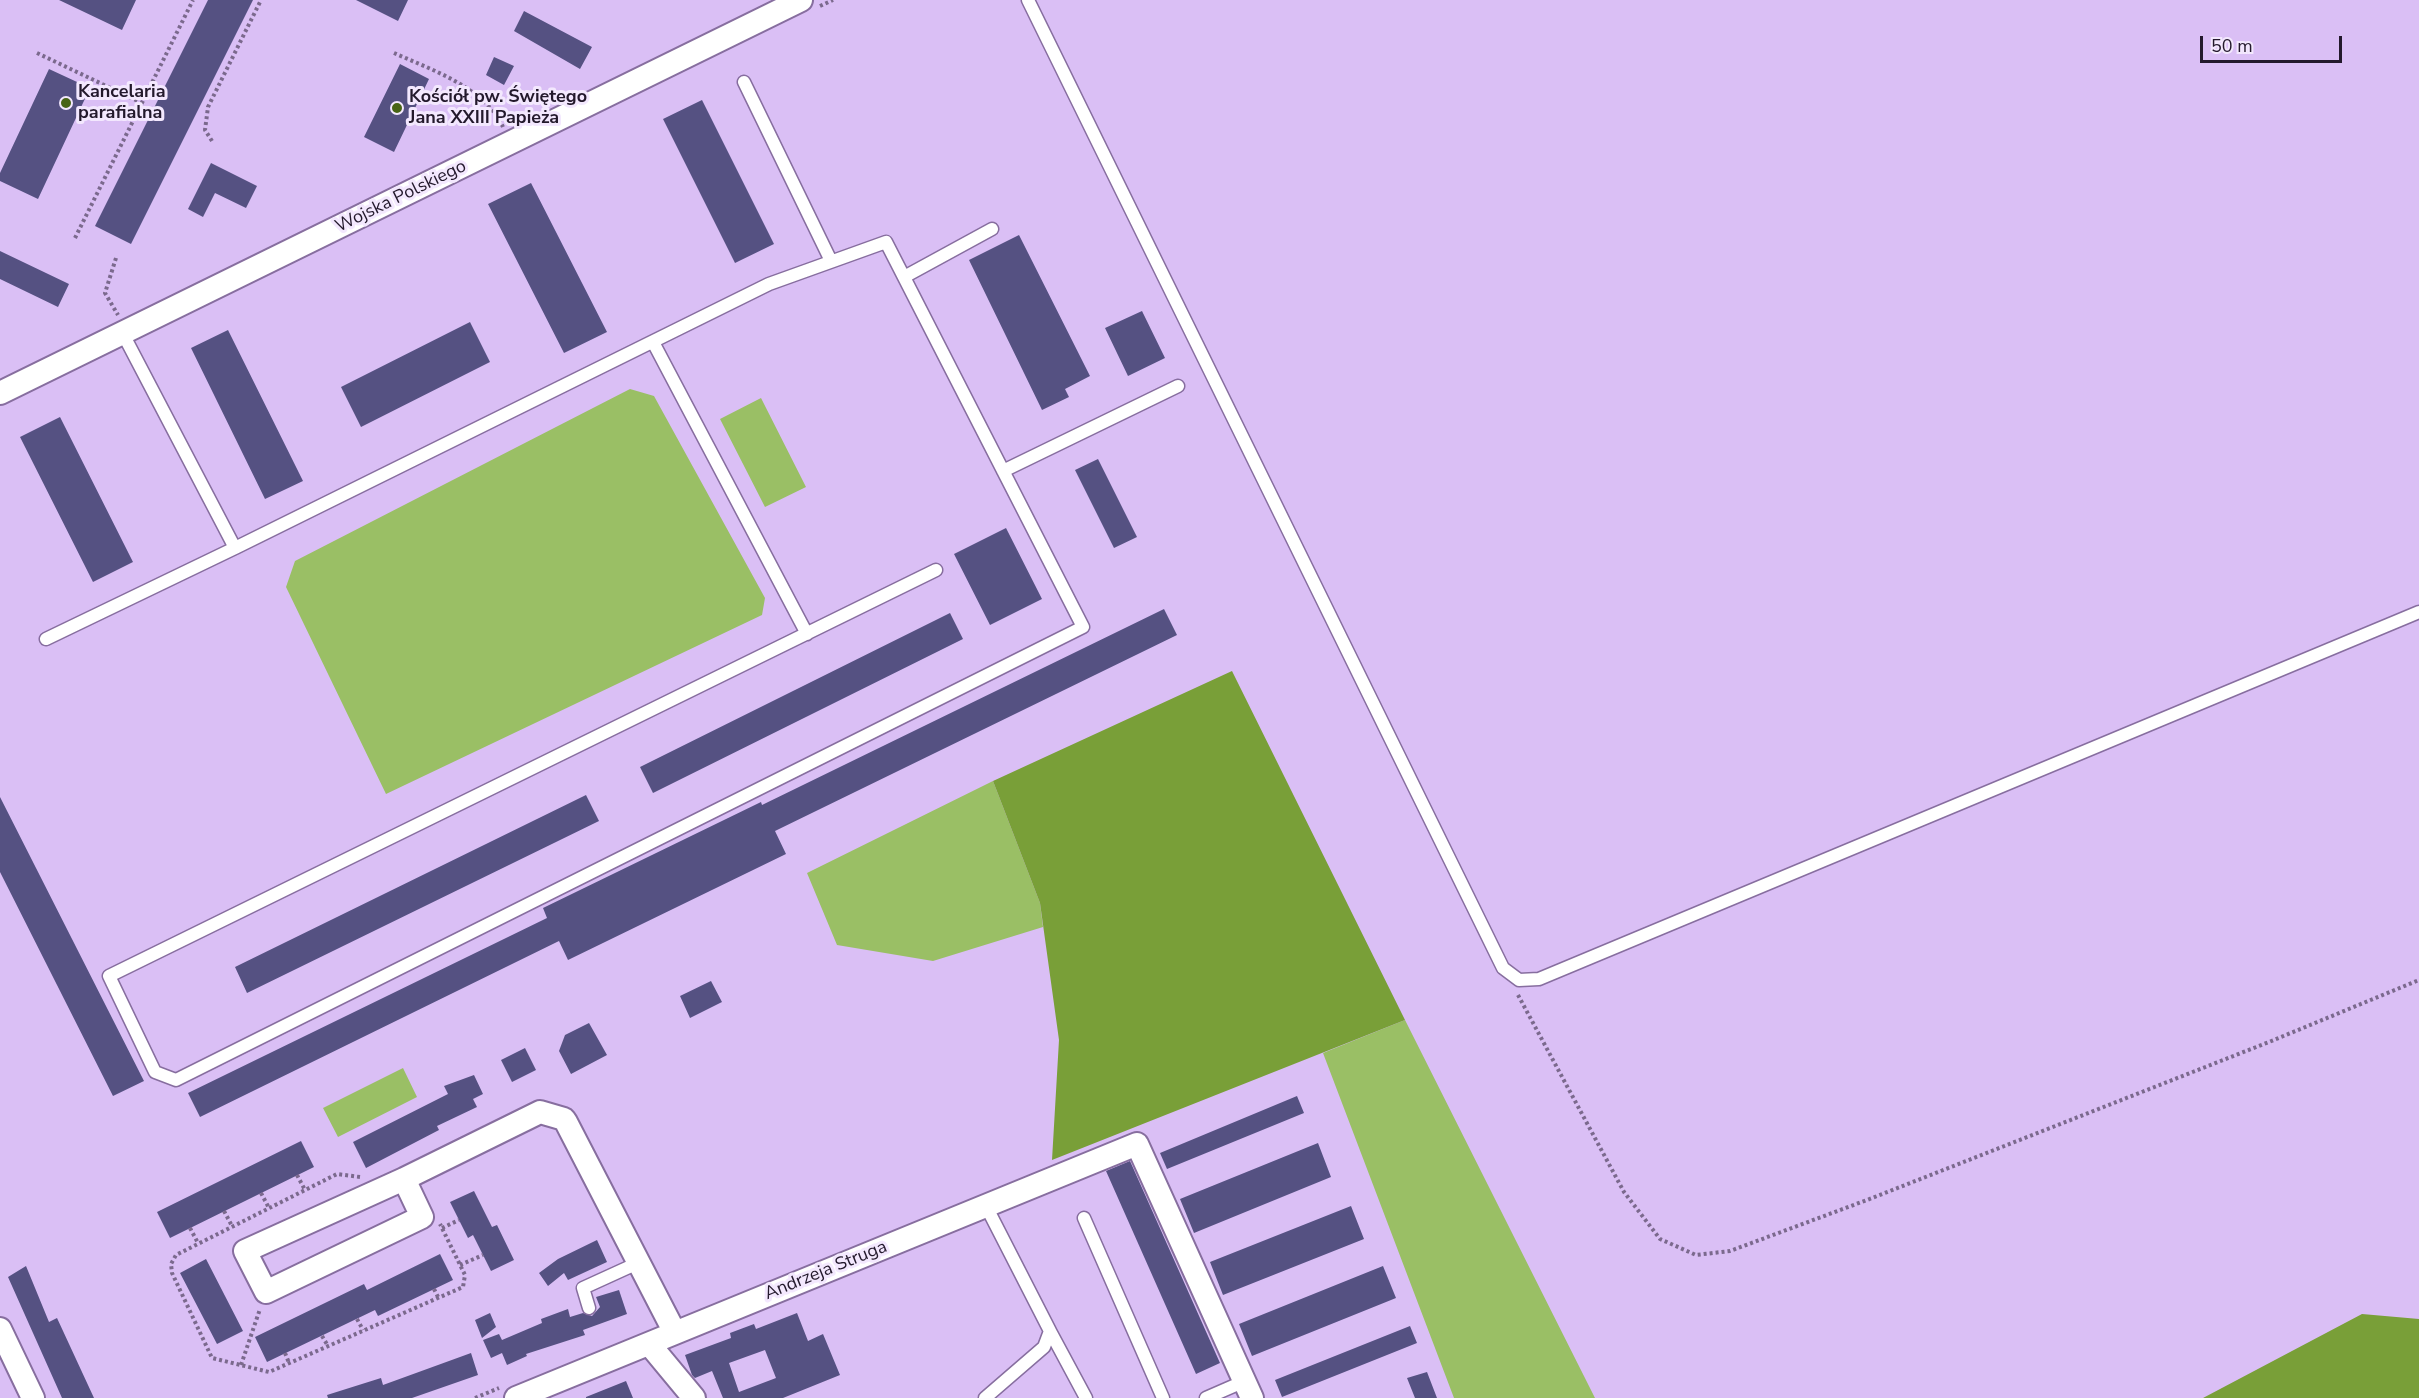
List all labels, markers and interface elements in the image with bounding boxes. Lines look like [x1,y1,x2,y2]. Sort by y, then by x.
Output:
scale bar [2203,24,2346,62]
text: 50 m [2211,34,2253,58]
place label: Kancelaria parafialna [78,82,165,124]
place label: Kościół pw. Świętego Jana XXIII Papieża [409,87,587,130]
marker: Kancelaria parafialna [59,96,73,110]
marker: Kościół pw. Świętego Jana XXIII Papieża [390,101,404,115]
street label: Wojska Polskiego [332,156,470,238]
street label: Andrzeja Struga [761,1237,891,1305]

